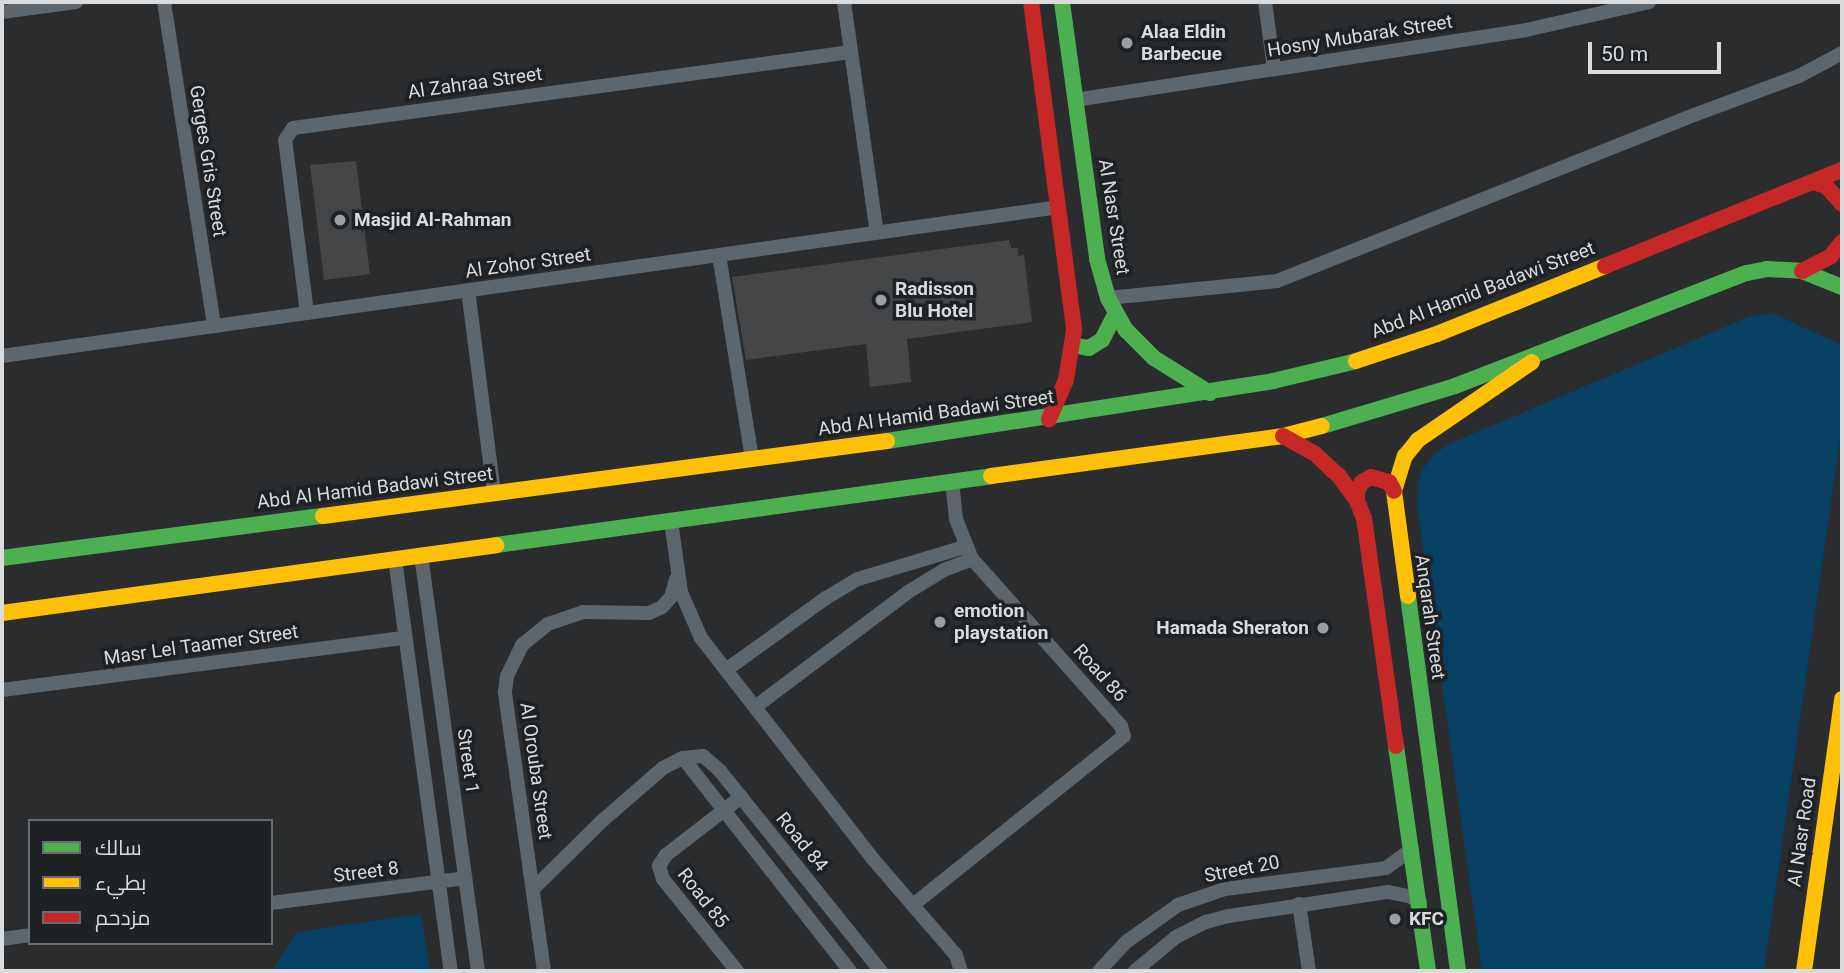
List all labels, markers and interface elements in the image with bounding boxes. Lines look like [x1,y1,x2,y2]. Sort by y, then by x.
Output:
street label: Hosny Mubarak Street [1266,10,1454,62]
place label: Alaa Eldin Barbecue [1141,21,1226,65]
scale bar [1592,28,1725,72]
marker: Alaa Eldin Barbecue [1119,35,1135,51]
text: 50 m [1601,42,1648,66]
street label: Al Zahraa Street [406,62,544,104]
street label: Gerges Gris Street [185,84,231,238]
street label: Al Nasr Street [1094,158,1134,276]
place label: Masjid Al-Rahman [354,209,511,231]
marker: Masjid Al-Rahman [332,212,348,228]
street label: Abd Al Hamid Badawi Street [1368,237,1598,343]
street label: Al Zohor Street [464,243,592,283]
place label: Radisson Blu Hotel [895,278,974,322]
marker: Radisson Blu Hotel [873,292,889,308]
street label: Abd Al Hamid Badawi Street [817,385,1055,441]
street label: Abd Al Hamid Badawi Street [256,462,494,514]
street label: Anqarah Street [1410,553,1450,681]
place label: emotion playstation [954,600,1048,644]
marker: emotion playstation [932,614,948,630]
place label: Hamada Sheraton [1156,617,1309,639]
street label: Masr Lel Taamer Street [102,620,300,670]
marker: Hamada Sheraton [1315,620,1331,636]
street label: Road 86 [1068,639,1132,707]
street label: Al Orouba Street [515,701,557,841]
street label: Street 1 [452,727,484,795]
street label: Al Nasr Road [1783,776,1821,888]
street label: Road 84 [771,808,833,876]
legend [28,819,273,945]
text: سالك [95,836,142,860]
street label: Street 20 [1202,851,1282,887]
street label: Street 8 [332,857,400,887]
street label: Road 85 [673,864,733,932]
text: بطيء [95,871,146,895]
text: مزدحم [95,906,150,930]
place label: KFC [1409,908,1444,930]
marker: KFC [1387,911,1403,927]

